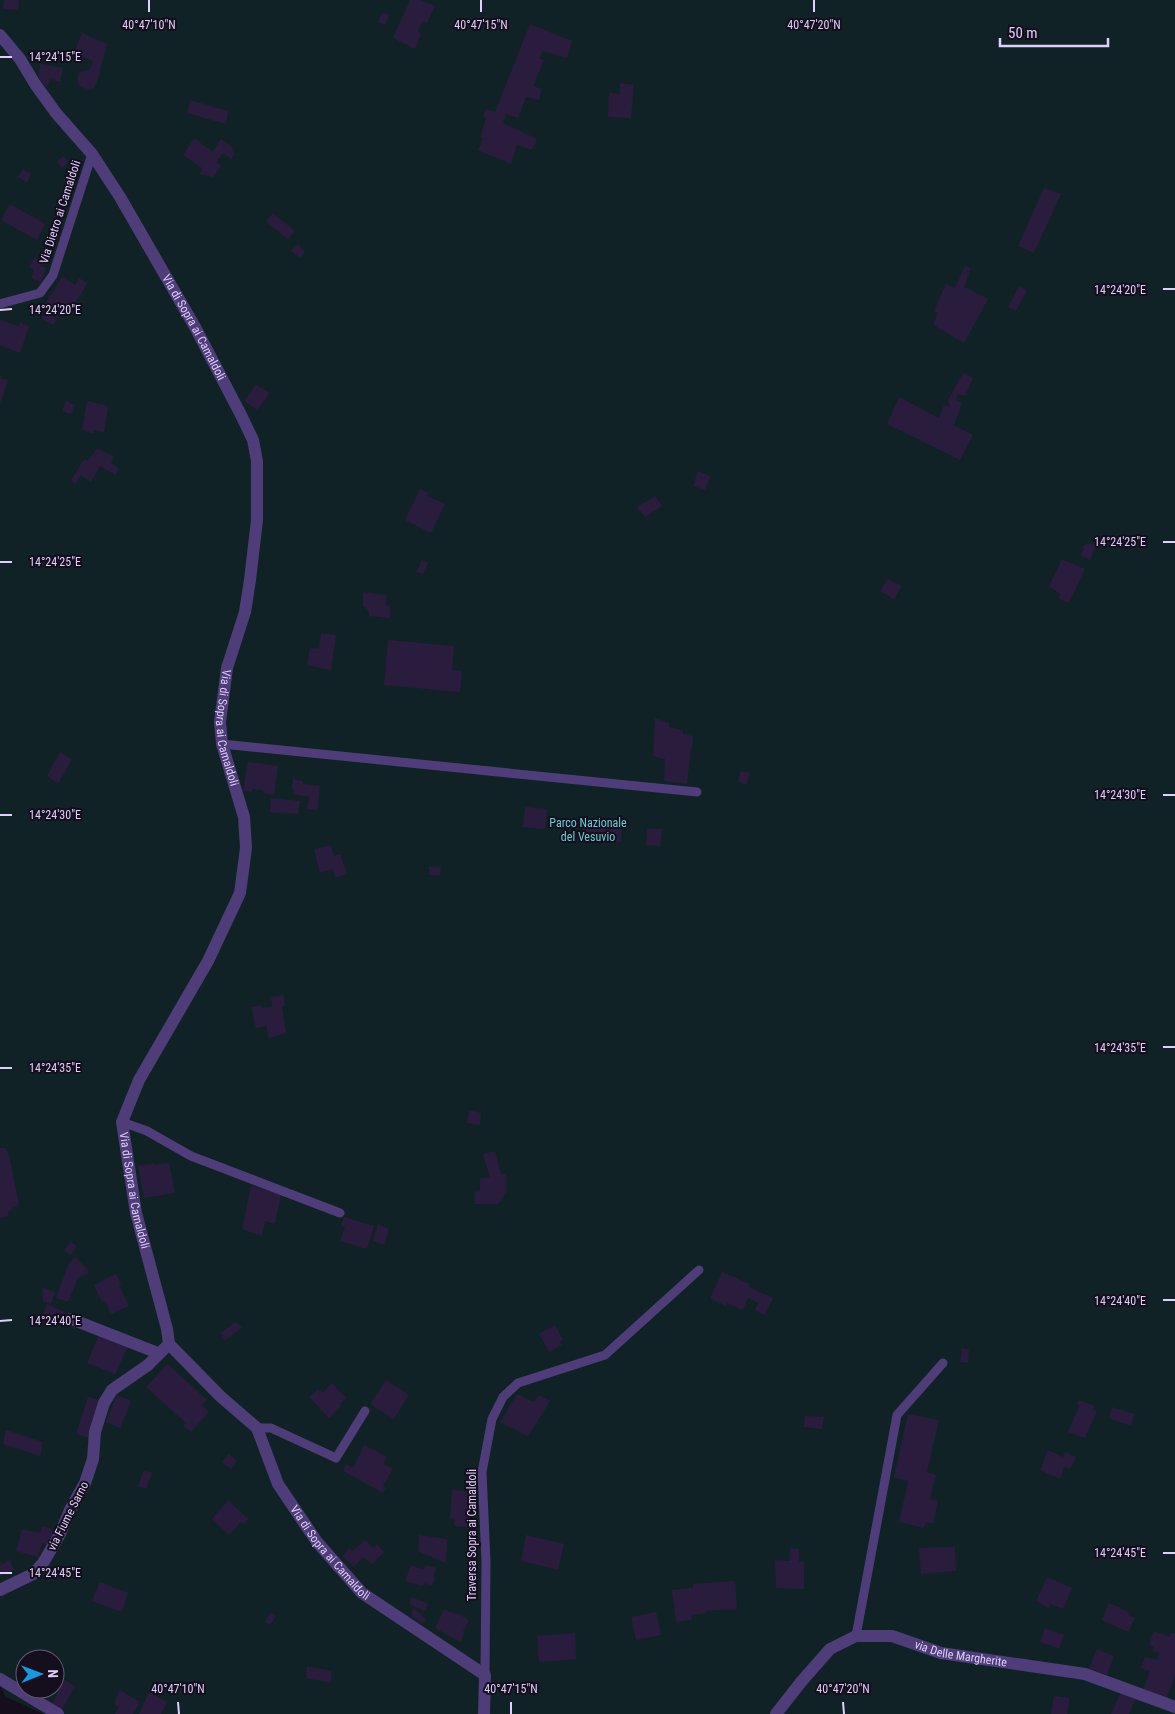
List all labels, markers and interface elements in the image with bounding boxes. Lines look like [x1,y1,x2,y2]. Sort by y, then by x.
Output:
scale bar [1000,15,1108,47]
text: 40°47'10"N [122,18,176,32]
text: 40°47'15"N [454,18,508,32]
text: 40°47'20"N [787,18,841,32]
text: 50 m [1008,24,1038,42]
text: 14°24'15"E [29,50,81,64]
street label: Via Dietro ai Camaldoli [37,159,83,265]
street label: Via di Sopra ai Camaldoli [159,272,229,383]
text: 14°24'20"E [1094,283,1146,297]
text: 14°24'20"E [29,303,81,317]
text: 14°24'25"E [1094,535,1146,549]
text: 14°24'25"E [29,555,81,569]
street label: Via di Sopra ai Camaldoli [213,669,241,788]
text: 14°24'30"E [1094,788,1146,802]
text: 14°24'30"E [29,808,81,822]
park label: Parco Nazionale del Vesuvio [549,816,627,844]
text: 14°24'35"E [1094,1041,1146,1055]
text: 14°24'35"E [29,1061,81,1075]
street label: Via di Sopra ai Camaldoli [117,1131,152,1250]
text: 14°24'40"E [1094,1294,1146,1308]
text: 14°24'40"E [29,1314,81,1328]
street label: Traversa Sopra ai Camaldoli [465,1469,479,1601]
street label: via Fiume Sarno [45,1479,91,1553]
street label: Via di Sopra ai Camaldoli [287,1503,372,1603]
text: 14°24'45"E [1094,1546,1146,1560]
text: 14°24'45"E [29,1566,81,1580]
street label: via Delle Margherite [913,1637,1008,1670]
north arrow [15,1649,65,1699]
text: N [45,1669,61,1678]
text: 40°47'10"N [151,1682,205,1696]
text: 40°47'15"N [484,1682,538,1696]
text: 40°47'20"N [816,1682,870,1696]

